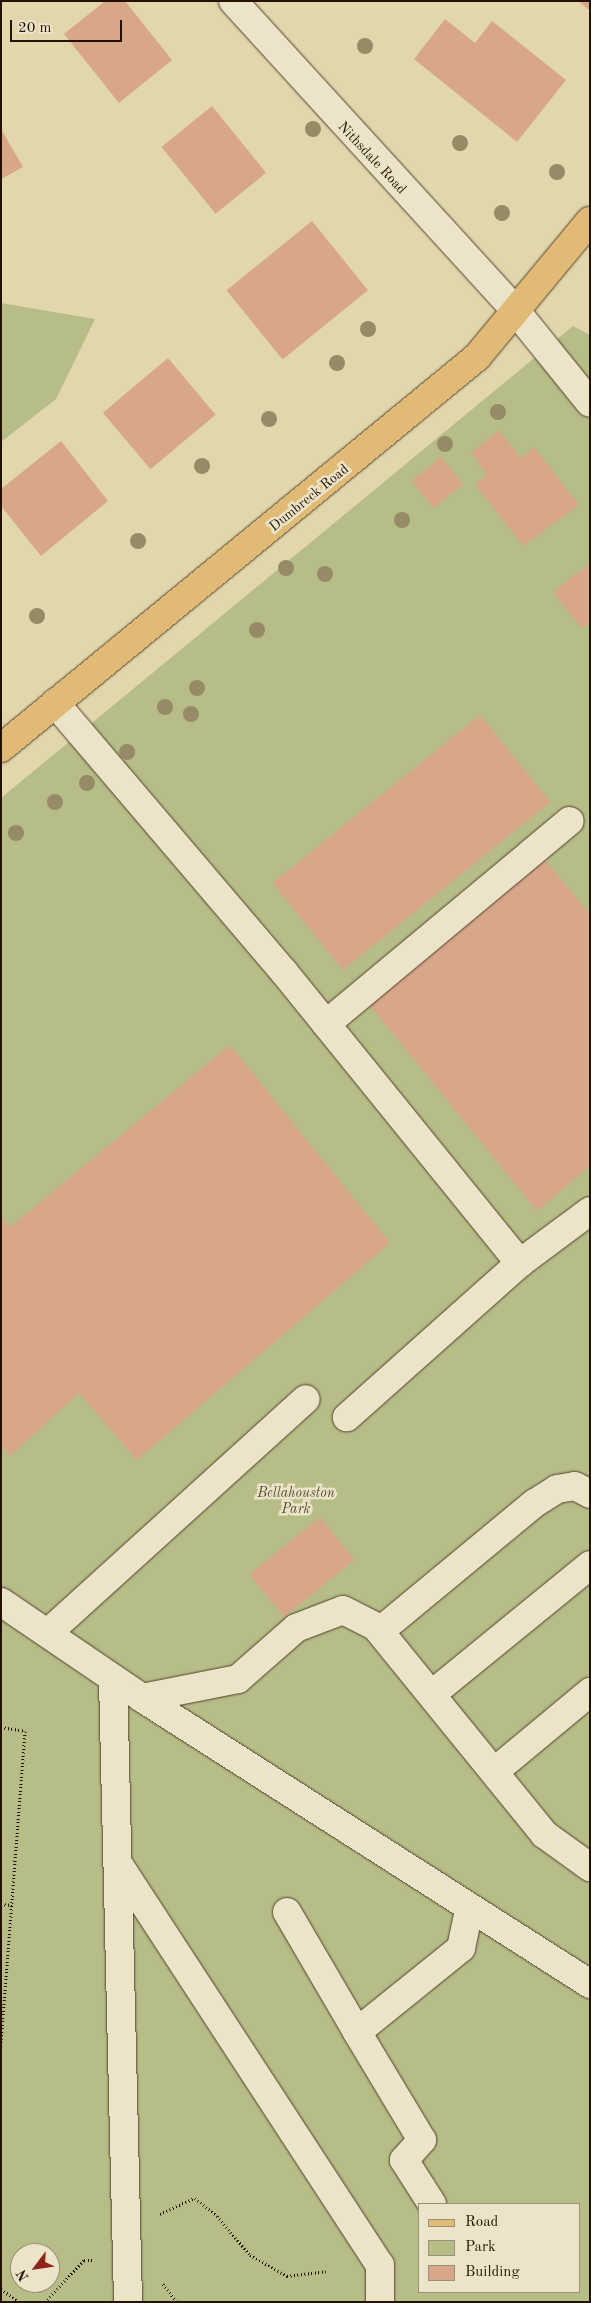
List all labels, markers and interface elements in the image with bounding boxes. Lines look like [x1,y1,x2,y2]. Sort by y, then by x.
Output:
scale bar [12,10,125,42]
text: 20 m [18,21,52,36]
street label: Nithsdale Road [334,118,410,198]
street label: Dumbreck Road [266,461,352,535]
park label: Bellahouston Park [257,1485,335,1518]
legend [418,2203,581,2293]
text: Road [465,2215,498,2230]
text: Park [465,2240,496,2255]
north arrow [10,2243,60,2293]
text: Building [465,2265,520,2280]
text: N [14,2267,32,2283]

